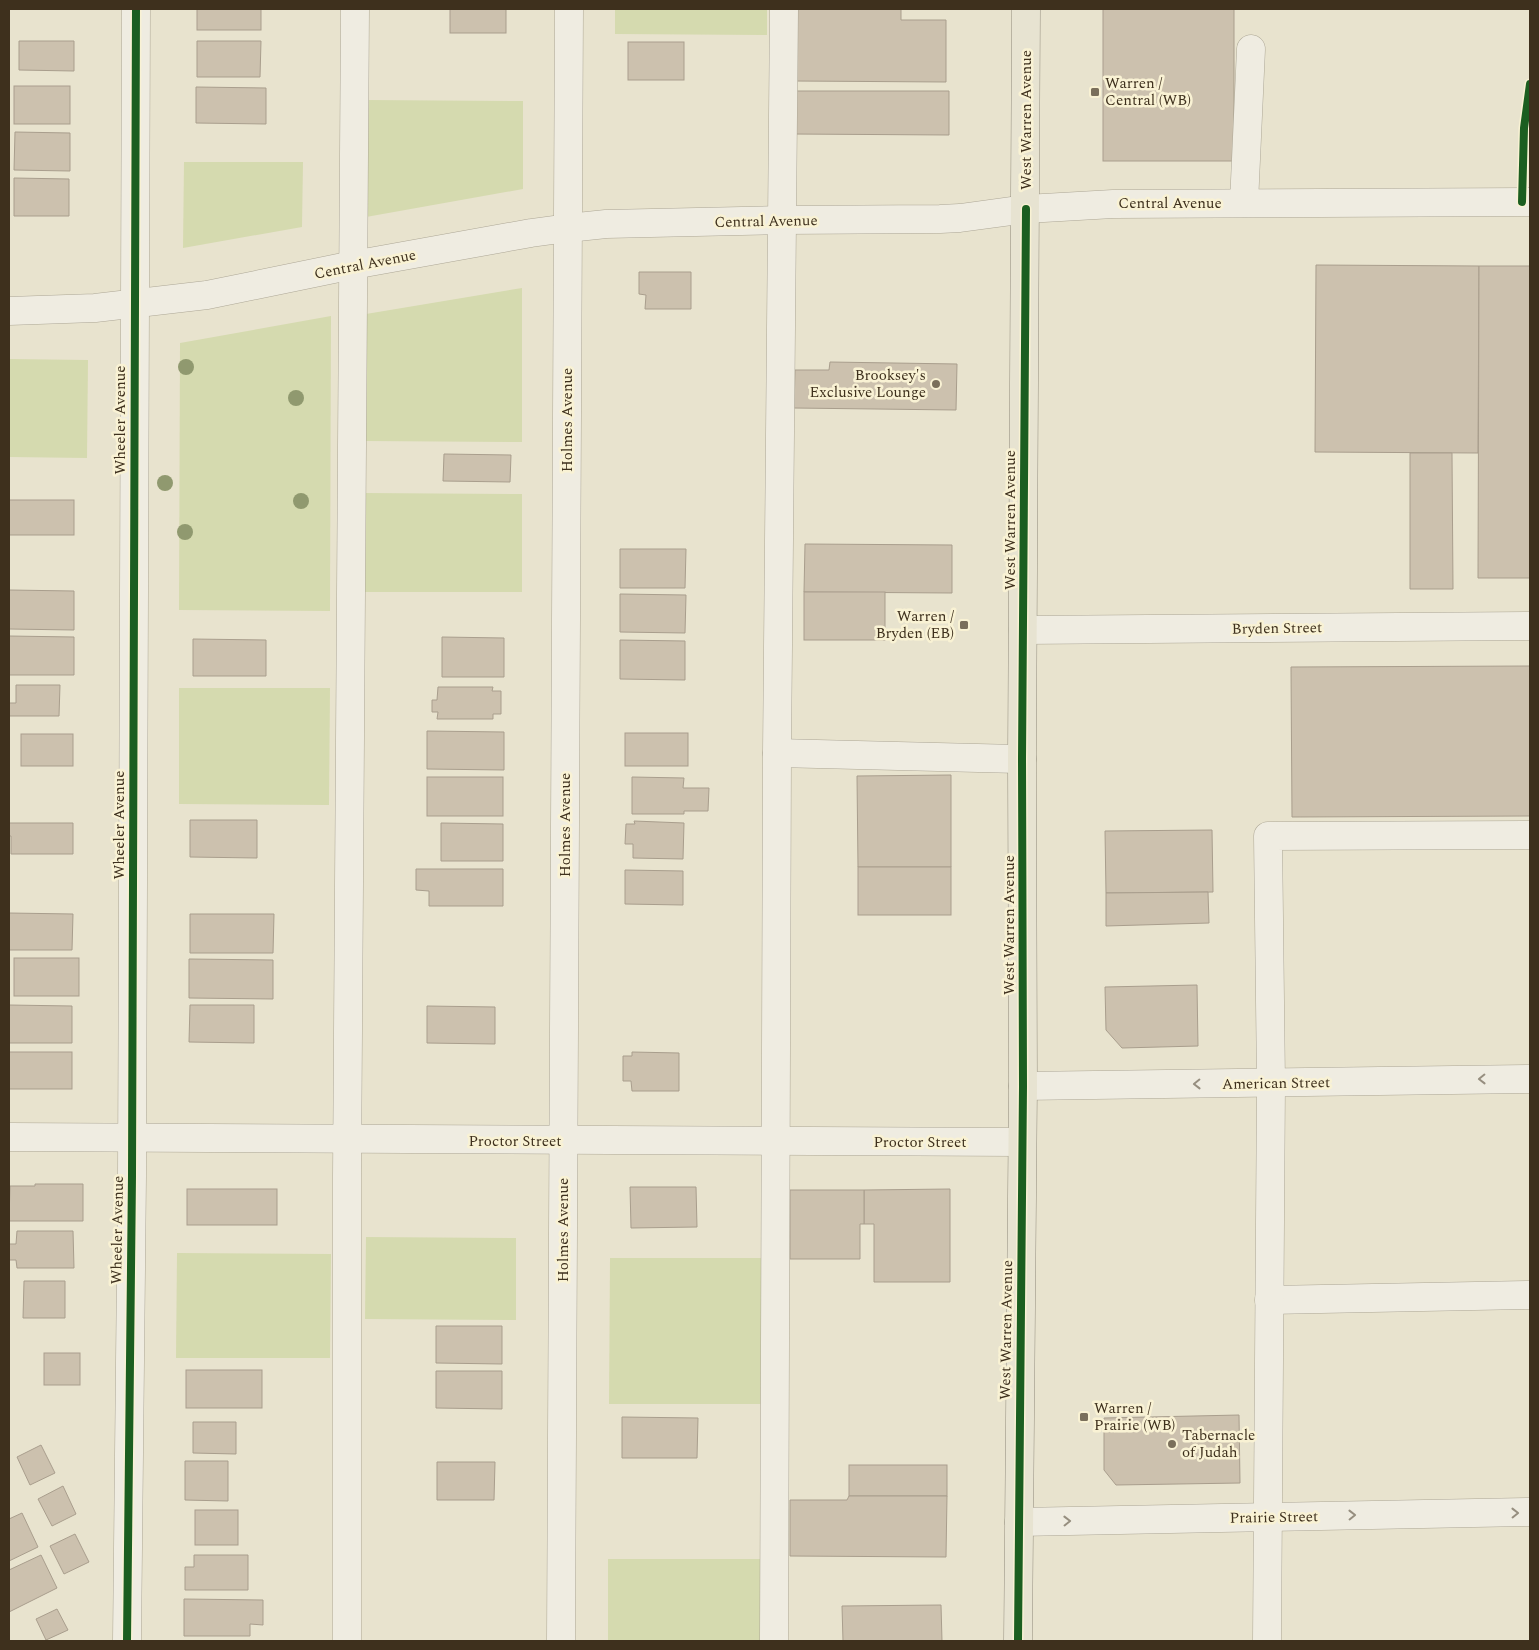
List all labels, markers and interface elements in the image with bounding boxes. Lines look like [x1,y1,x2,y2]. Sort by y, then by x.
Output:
street label: West Warren Avenue [1015,50,1038,190]
place label: Warren / Central (WB) [1105,72,1191,112]
marker: Warren / Central (WB) [1089,86,1101,98]
street label: Central Avenue [1118,192,1222,215]
street label: Central Avenue [714,209,818,234]
street label: Central Avenue [312,243,418,286]
place label: Brooksey's Exclusive Lounge [810,364,926,404]
street label: Wheeler Avenue [109,366,132,474]
street label: Holmes Avenue [556,368,579,472]
marker: Brooksey's Exclusive Lounge [930,378,942,390]
street label: West Warren Avenue [999,450,1022,590]
place label: Warren / Bryden (EB) [876,605,954,645]
street label: Bryden Street [1232,616,1322,641]
marker: Warren / Bryden (EB) [958,619,970,631]
street label: Wheeler Avenue [108,771,131,879]
street label: Holmes Avenue [554,773,577,877]
street label: West Warren Avenue [998,855,1021,995]
street label: American Street [1222,1071,1330,1096]
one-way arrow [1477,1074,1485,1084]
one-way arrow [1192,1079,1200,1089]
street label: Proctor Street [468,1130,562,1153]
street label: Proctor Street [873,1131,967,1154]
street label: Wheeler Avenue [105,1175,130,1285]
street label: Holmes Avenue [552,1178,575,1282]
street label: West Warren Avenue [994,1260,1019,1400]
place label: Warren / Prairie (WB) [1094,1397,1175,1437]
marker: Warren / Prairie (WB) [1078,1411,1090,1423]
place label: Tabernacle of Judah [1182,1424,1255,1464]
marker: Tabernacle of Judah [1166,1438,1178,1450]
street label: Prairie Street [1230,1505,1318,1530]
one-way arrow [1511,1507,1519,1518]
one-way arrow [1348,1510,1356,1520]
one-way arrow [1064,1516,1072,1526]

